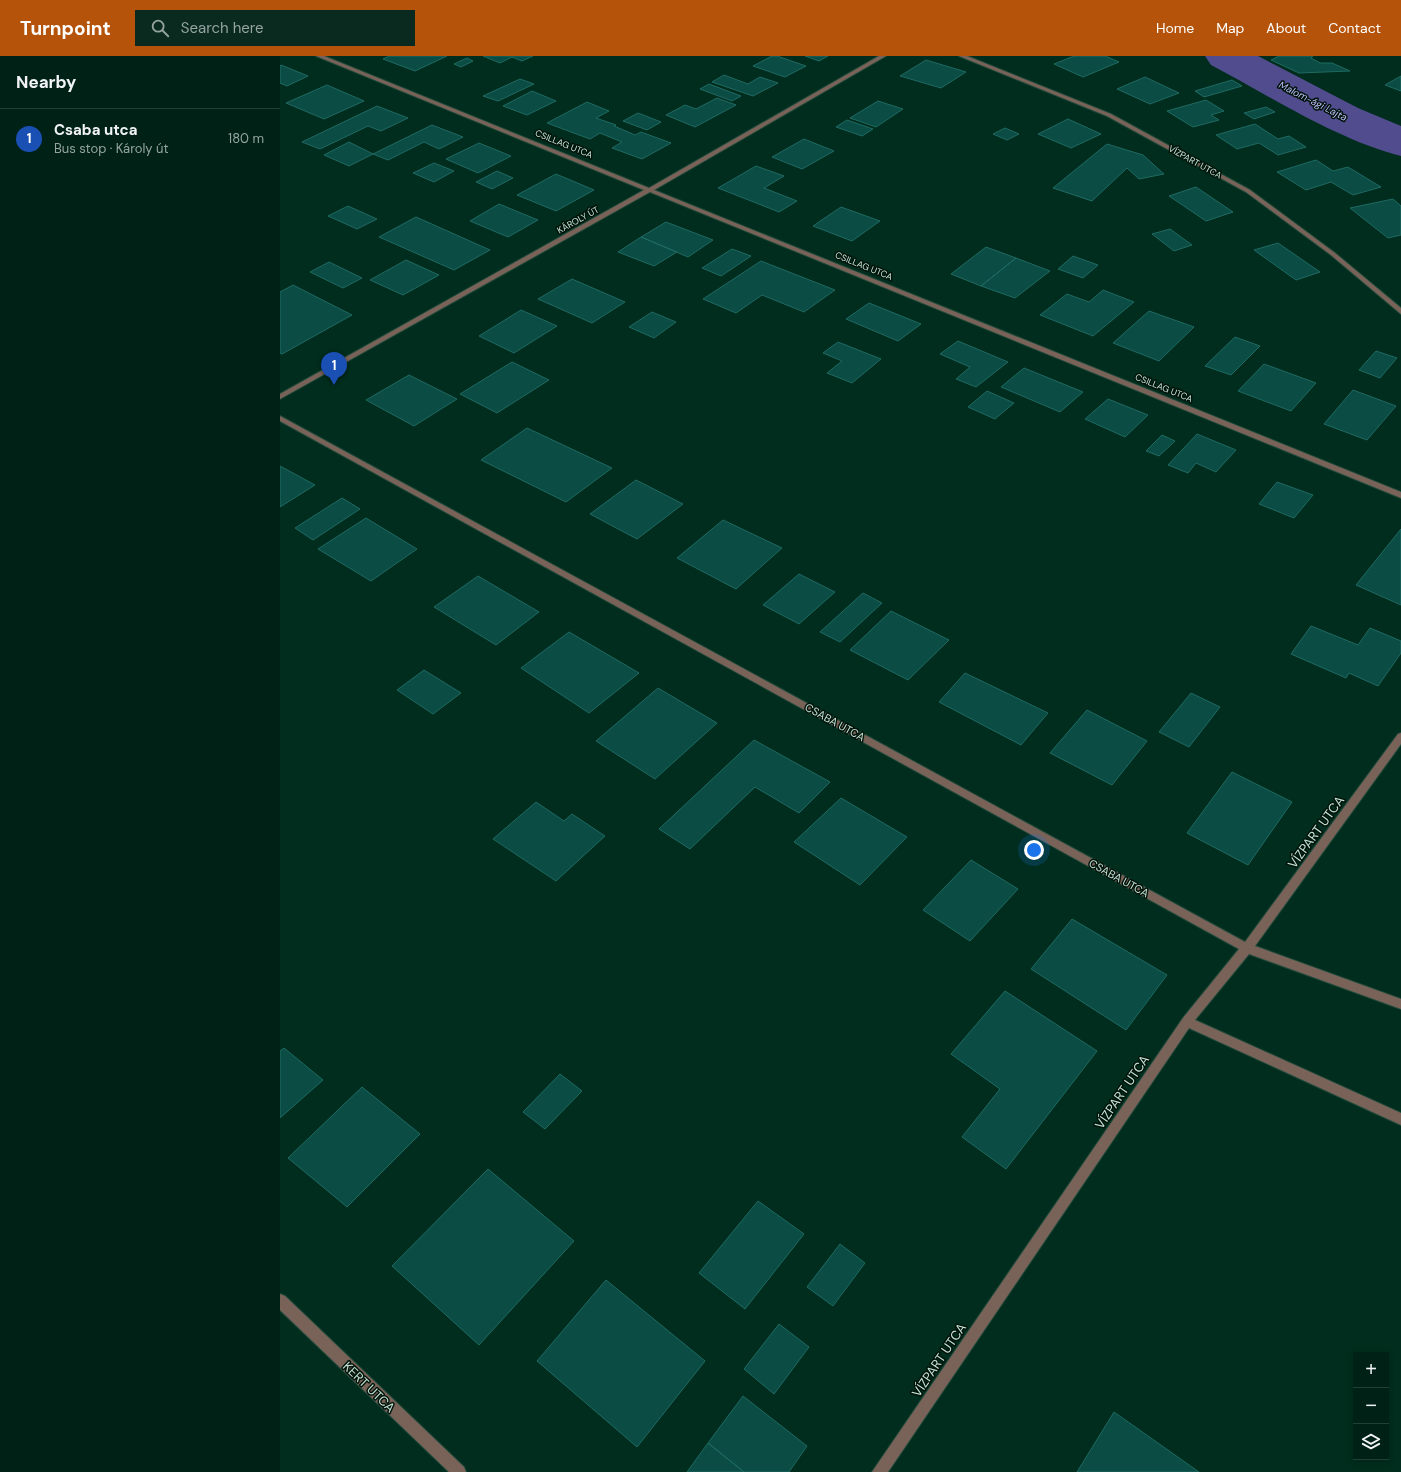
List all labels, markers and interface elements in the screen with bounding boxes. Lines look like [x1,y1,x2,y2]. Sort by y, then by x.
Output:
search box [135,10,415,46]
text: Turnpoint [20,16,111,41]
icon: search [149,17,171,39]
text: Search here [181,18,264,38]
text: Home [1156,19,1194,37]
text: Map [1216,19,1244,37]
text: About [1266,19,1306,37]
text: Contact [1328,19,1381,37]
text: Nearby [16,71,76,93]
water label: Malom-ági Lajta [1277,78,1350,124]
text: Csaba utca [54,120,137,140]
street label: CSILLAG UTCA [533,127,595,161]
text: 1 [27,130,31,147]
text: 180 m [228,130,264,147]
text: Bus stop · Károly út [54,140,169,157]
street label: VÍZPART UTCA [1166,142,1224,182]
street label: KÁROLY ÚT [555,203,601,236]
street label: CSILLAG UTCA [833,249,895,283]
pin: 1 [321,352,347,385]
street label: CSILLAG UTCA [1133,371,1195,405]
street label: CSABA UTCA [803,700,867,744]
street label: VÍZPART UTCA [1283,792,1348,872]
your location [1024,840,1044,860]
street label: CSABA UTCA [1087,856,1151,900]
street label: VÍZPART UTCA [1090,1051,1153,1132]
street label: VÍZPART UTCA [907,1319,970,1400]
map controls [1353,1352,1389,1460]
button: + [1353,1352,1389,1388]
street label: KERT UTCA [339,1358,399,1416]
button: − [1353,1388,1389,1424]
button: layers [1353,1424,1389,1460]

